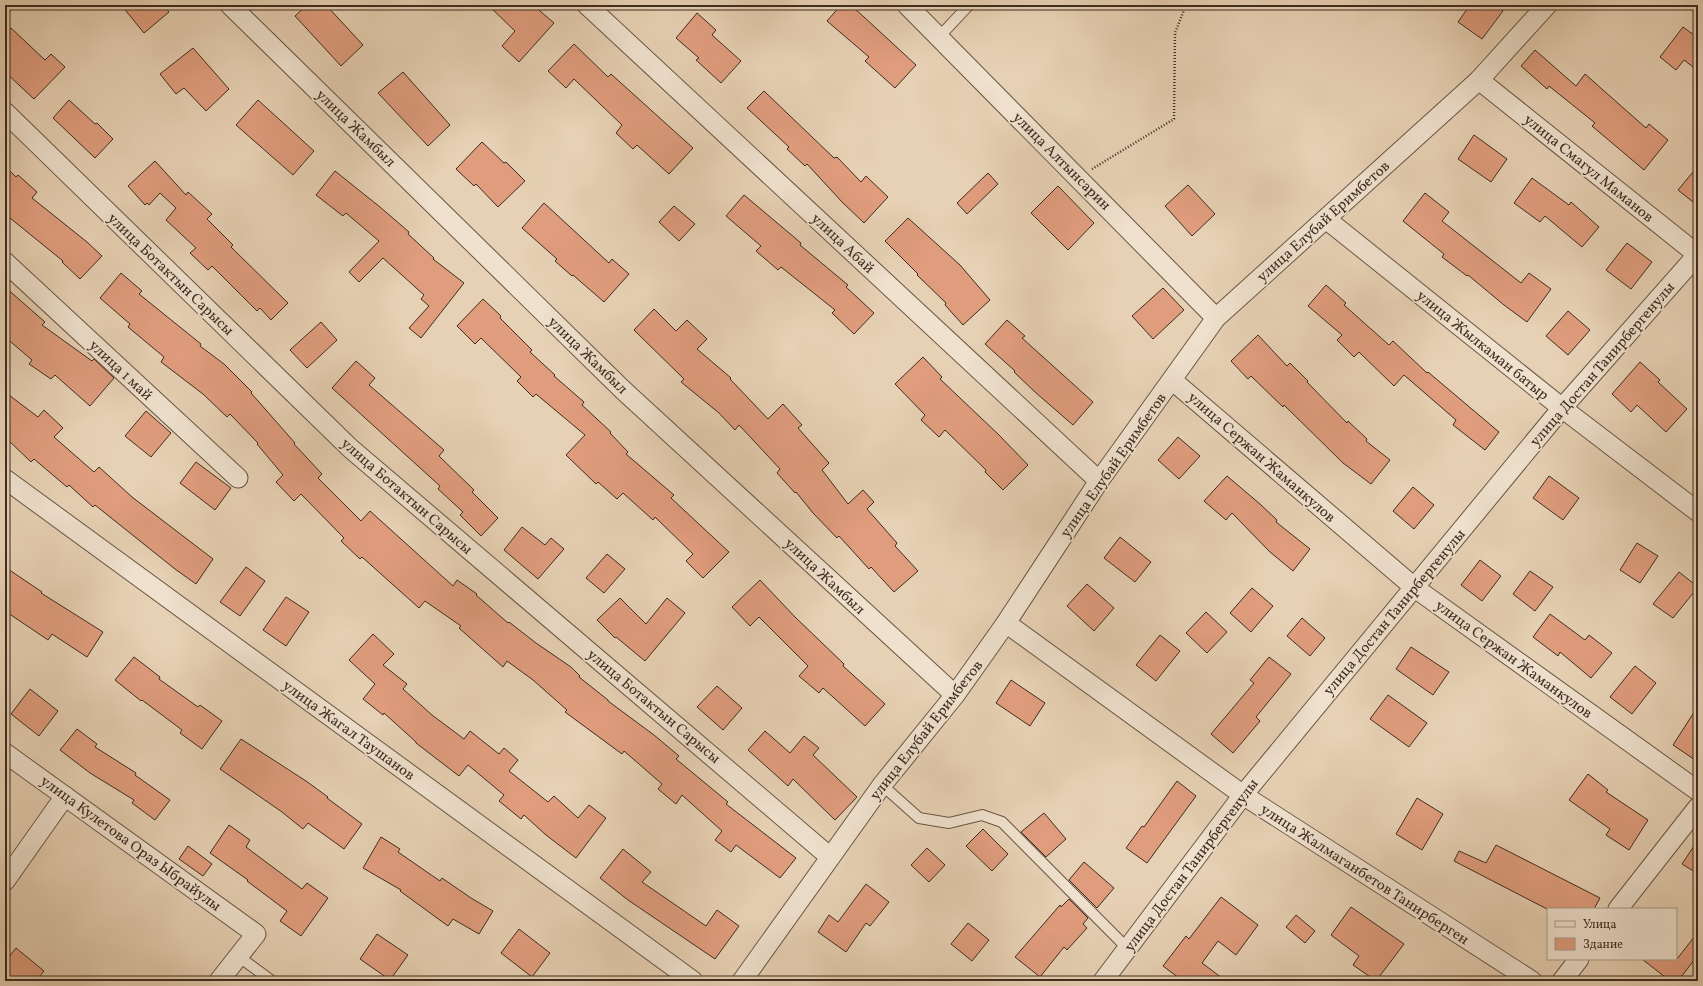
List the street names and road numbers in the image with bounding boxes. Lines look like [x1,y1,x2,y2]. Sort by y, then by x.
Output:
street label: улица Жамбыл [310,85,400,173]
street label: улица Алтынсарин [1007,108,1115,216]
street label: улица Смагул Маманов [1519,110,1657,228]
street label: улица Елубай Еримбетов [1253,157,1395,288]
street label: улица Ботактын Сарысы [102,209,238,341]
street label: улица Абай [806,209,878,279]
street label: улица Достан Танирбергенулы [1526,278,1681,452]
street label: улица Жылкаман батыр [1411,286,1553,406]
street label: улица Жамбыл [542,312,632,400]
street label: улица 1 май [83,336,157,406]
street label: улица Сержан Жаманкулов [1183,388,1340,528]
street label: улица Елубай Еримбетов [1056,389,1172,543]
street label: улица Ботактын Сарысы [336,434,477,561]
street label: улица Достан Танирбергенулы [1319,525,1472,701]
street label: улица Жамбыл [779,534,869,620]
street label: улица Сержан Жаманкулов [1430,596,1596,724]
street label: улица Ботактын Сарысы [582,645,725,770]
street label: улица Елубай Еримбетов [866,656,989,805]
street label: улица Жагал Таушанов [278,676,419,786]
street label: улица Кулетова Ораз Ыбрайулы [35,771,225,917]
street label: улица Достан Танирбергенулы [1120,775,1265,957]
street label: улица Жалмаганбетов Танирберген [1256,800,1473,951]

